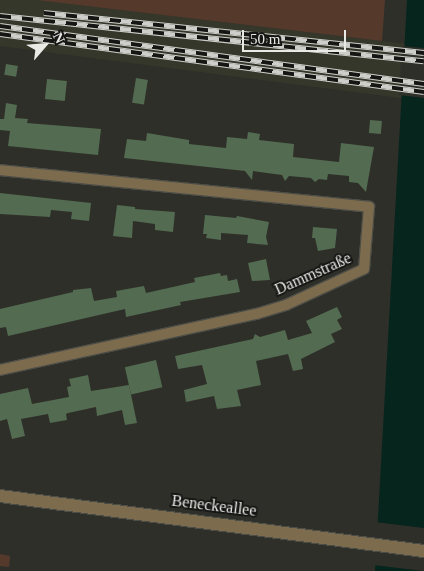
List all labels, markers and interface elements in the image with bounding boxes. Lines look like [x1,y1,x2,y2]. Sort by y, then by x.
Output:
north arrow [20,20,70,70]
scale bar [244,20,348,52]
text: N [50,30,68,46]
text: 50 m [250,31,280,47]
street label: Dammstraße [272,249,354,299]
street label: Beneckeallee [171,491,257,521]

